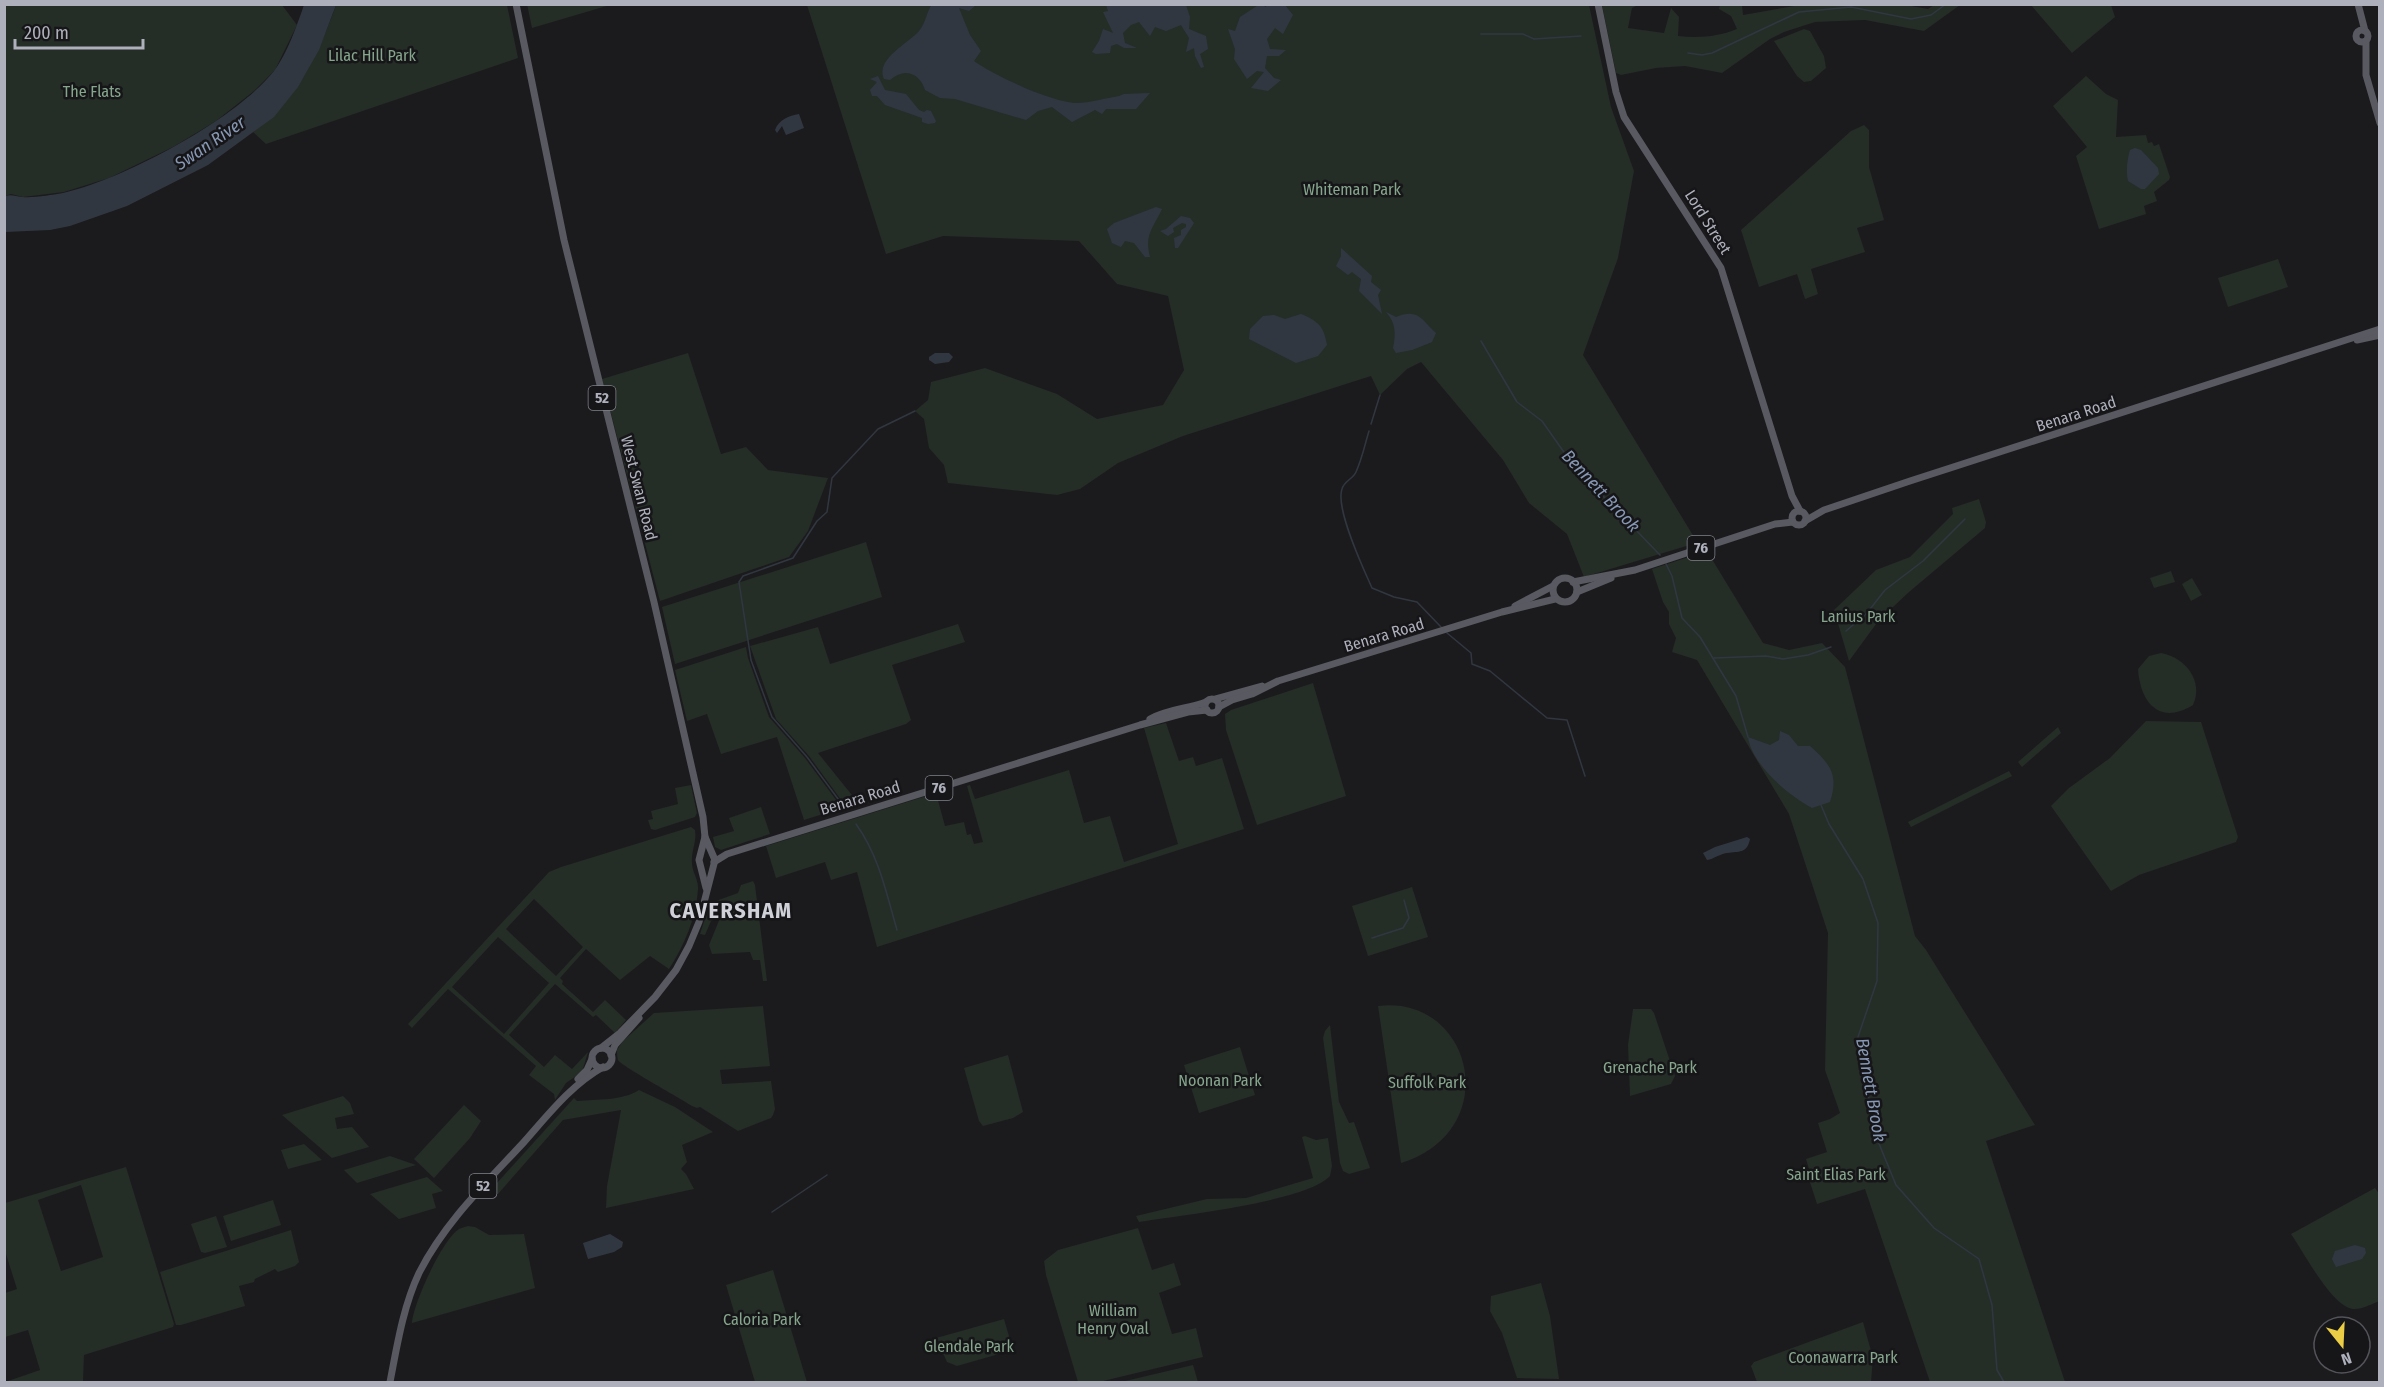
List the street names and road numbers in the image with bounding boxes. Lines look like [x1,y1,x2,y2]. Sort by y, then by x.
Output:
street label: Lord Street [1681,186,1736,258]
road number: 52 [588,386,616,410]
street label: Benara Road [2034,392,2118,436]
street label: West Swan Road [617,434,661,542]
road number: 76 [1688,536,1714,560]
street label: Benara Road [1342,614,1426,656]
road number: 76 [926,776,952,800]
street label: Benara Road [818,777,902,819]
road number: 52 [470,1174,496,1198]

